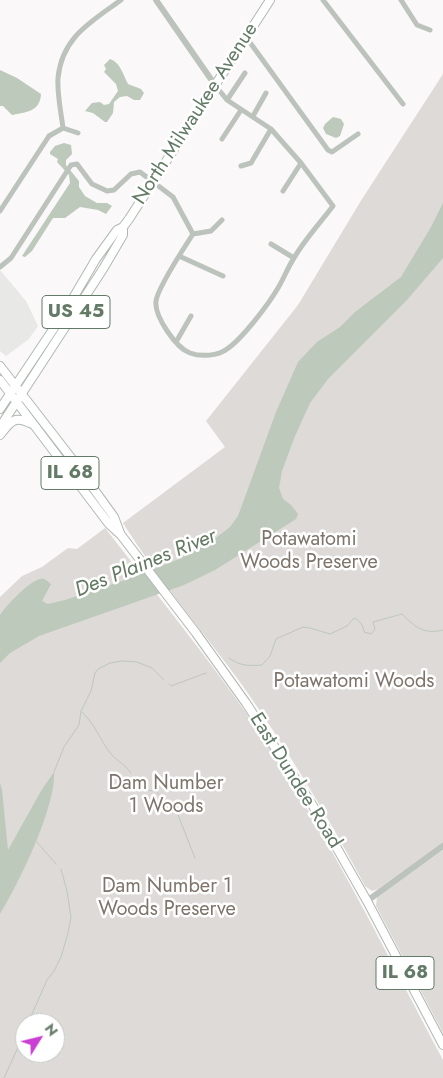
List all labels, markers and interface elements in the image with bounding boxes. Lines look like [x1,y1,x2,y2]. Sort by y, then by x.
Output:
street label: North Milwaukee Avenue [128,19,264,209]
road number: US 45 [42,296,110,328]
road number: IL 68 [41,456,99,489]
water label: Des Plaines River [72,524,220,604]
park label: Potawatomi Woods Preserve [240,528,378,575]
park label: Potawatomi Woods [274,670,434,694]
street label: East Dundee Road [244,709,346,853]
park label: Dam Number 1 Woods [109,772,223,819]
park label: Dam Number 1 Woods Preserve [98,875,236,922]
road number: IL 68 [376,956,434,990]
north arrow [15,1013,65,1063]
text: N [40,1019,63,1040]

